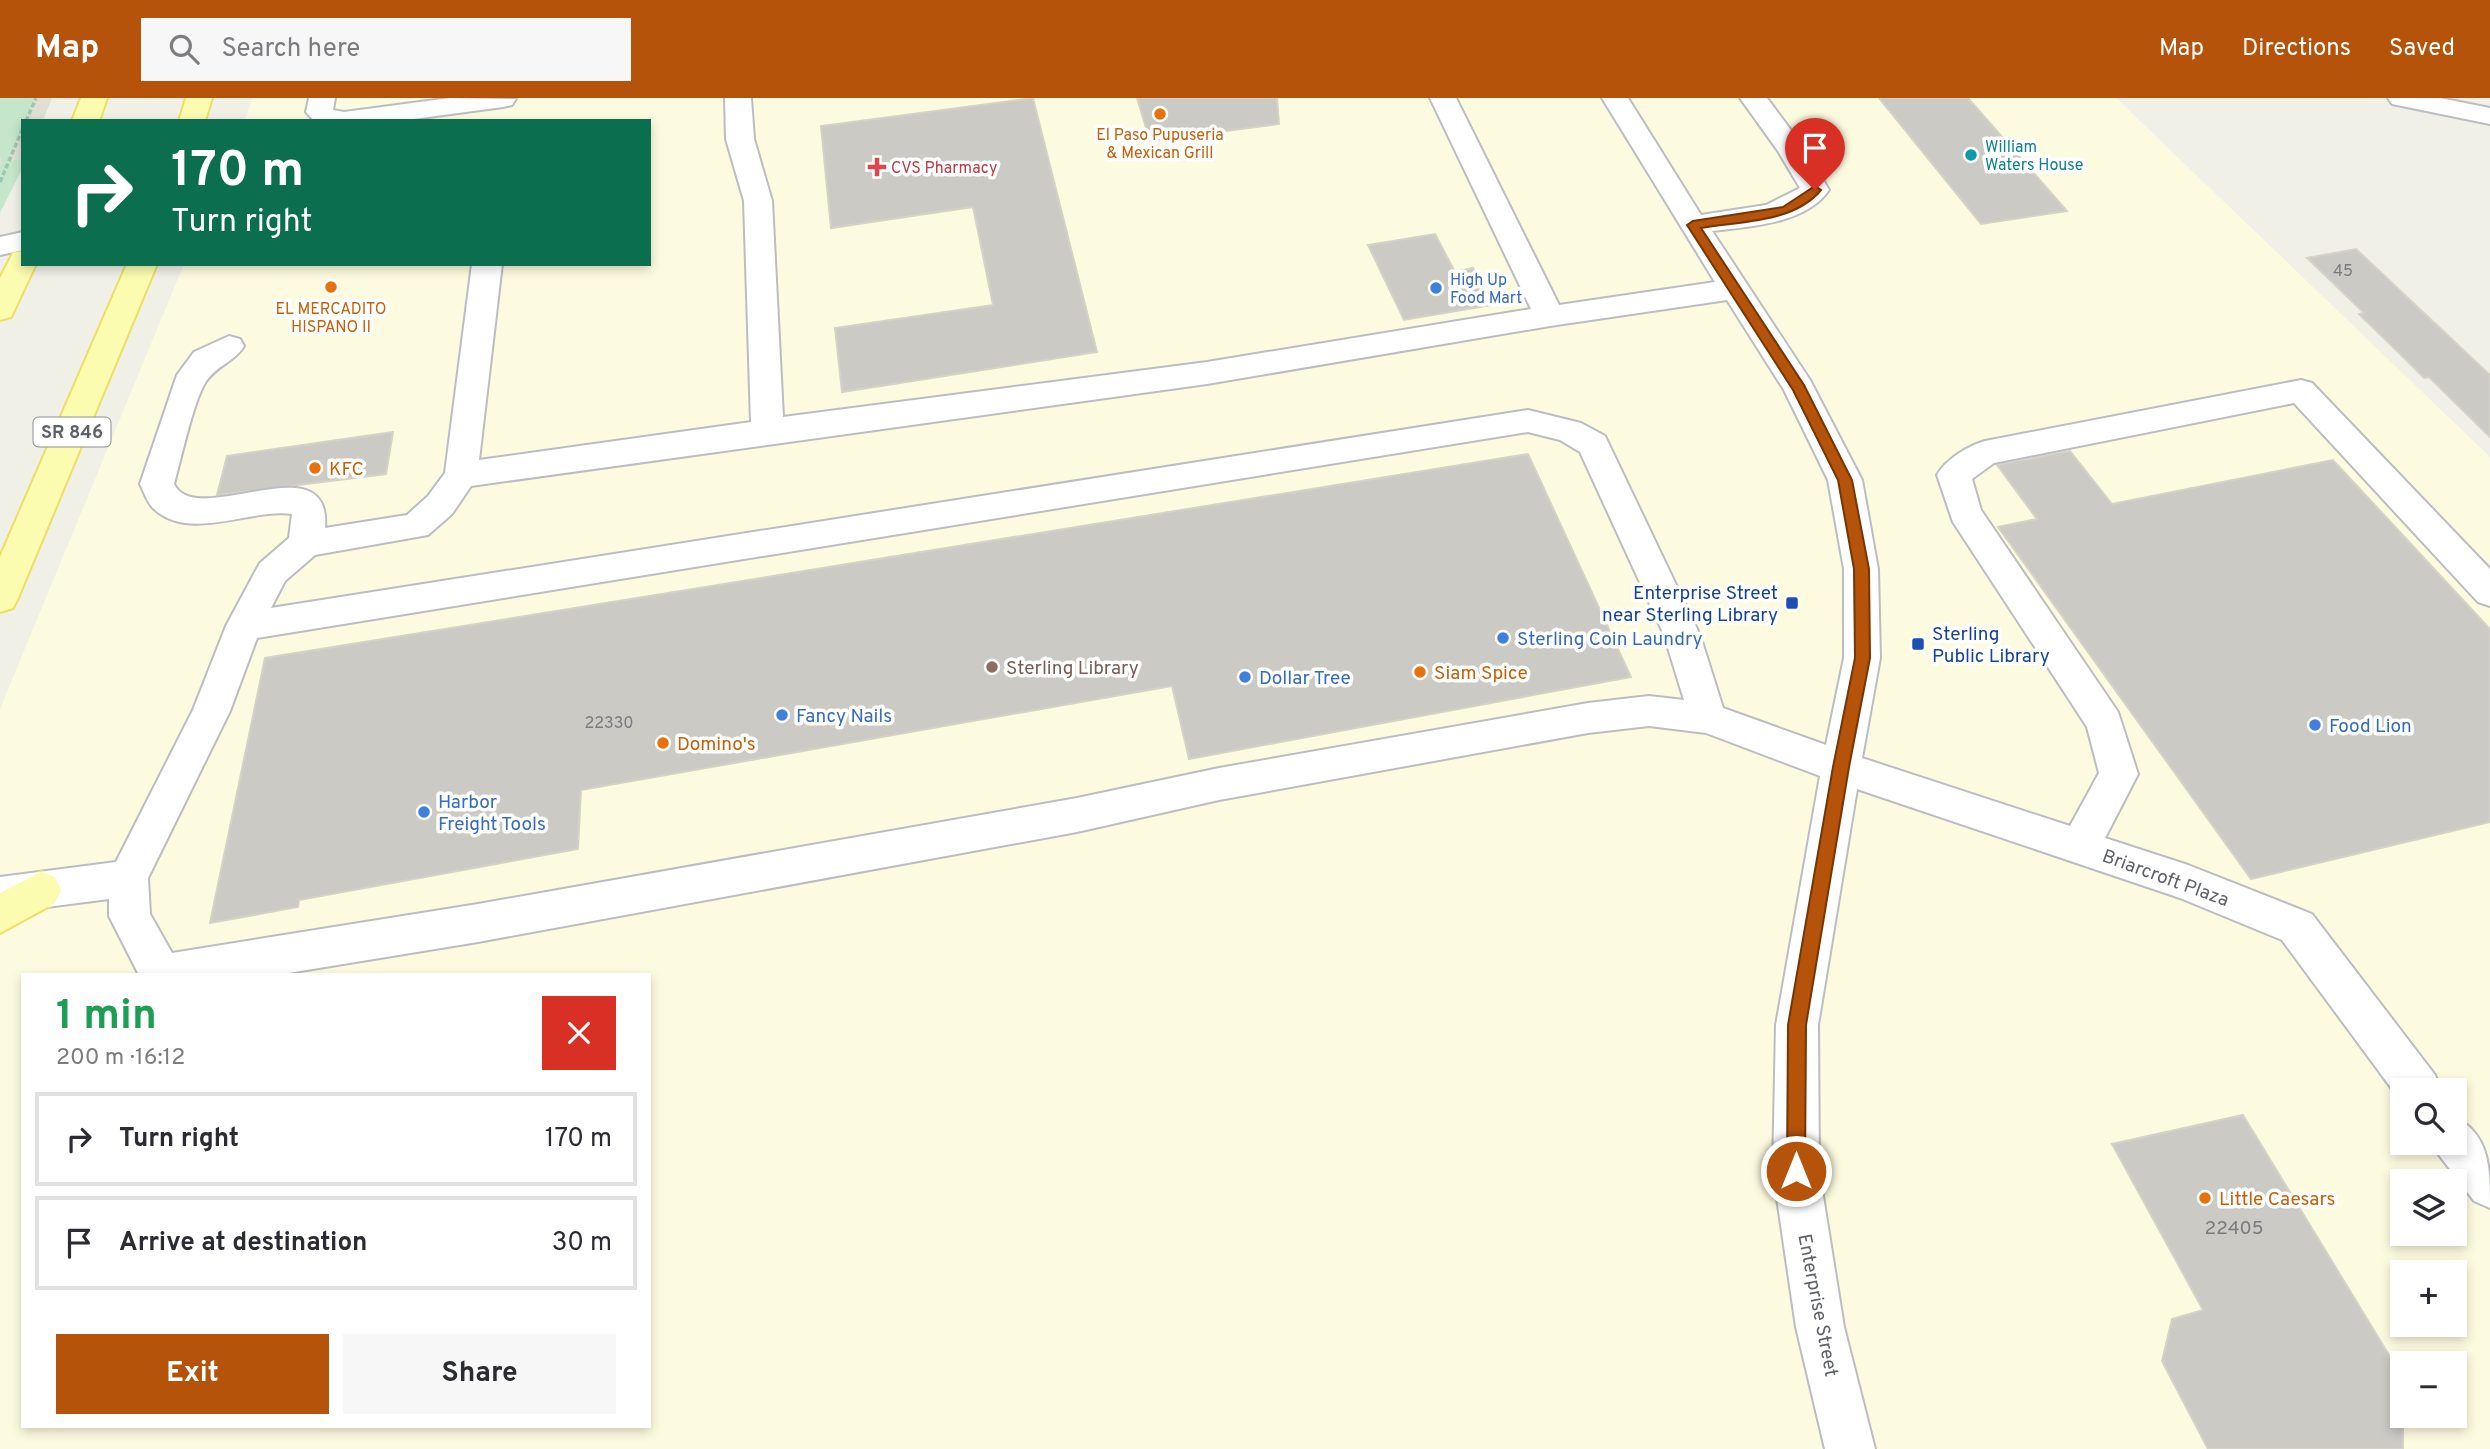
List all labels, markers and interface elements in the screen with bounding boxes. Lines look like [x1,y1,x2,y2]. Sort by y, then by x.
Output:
search box [141,18,631,81]
text: Map [35,28,99,70]
icon: search [165,30,203,68]
text: Search here [221,33,360,66]
text: Map [2159,34,2204,64]
text: Directions [2242,34,2351,64]
text: Saved [2389,34,2455,64]
marker: El Paso Pupuseria & Mexican Grill [1152,106,1168,122]
pin [1785,118,1845,190]
place label: El Paso Pupuseria & Mexican Grill [1096,126,1224,164]
icon: arrive [1796,129,1834,167]
place label: William Waters House [1985,138,2083,176]
text: 170 m [171,142,304,204]
icon: right [56,147,147,238]
marker: William Waters House [1963,147,1979,163]
marker: CVS Pharmacy [869,159,885,175]
place label: CVS Pharmacy [891,159,997,179]
text: Turn right [171,203,313,243]
house number: 45 [2333,262,2353,282]
place label: High Up Food Mart [1450,271,1522,309]
marker: EL MERCADITO HISPANO II [323,279,339,295]
marker: High Up Food Mart [1428,280,1444,296]
place label: EL MERCADITO HISPANO II [276,300,386,338]
road number: SR 846 [34,418,110,446]
place label: KFC [329,458,364,482]
marker: KFC [307,460,323,476]
place label: Enterprise Street near Sterling Library [1602,582,1778,628]
marker: Enterprise Street near Sterling Library [1784,595,1800,611]
place label: Sterling Public Library [1932,623,2050,669]
place label: Sterling Coin Laundry [1517,628,1703,652]
marker: Sterling Coin Laundry [1495,630,1511,646]
marker: Sterling Public Library [1910,636,1926,652]
place label: Sterling Library [1006,657,1139,681]
marker: Sterling Library [984,659,1000,675]
place label: Siam Spice [1434,662,1528,686]
marker: Siam Spice [1412,664,1428,680]
place label: Dollar Tree [1259,667,1351,691]
marker: Dollar Tree [1237,669,1253,685]
place label: Fancy Nails [796,705,892,729]
marker: Fancy Nails [774,707,790,723]
house number: 22330 [585,714,633,734]
place label: Food Lion [2329,715,2412,739]
marker: Food Lion [2307,717,2323,733]
place label: Domino's [677,733,756,757]
marker: Domino's [655,735,671,751]
place label: Harbor Freight Tools [438,791,546,837]
marker: Harbor Freight Tools [416,804,432,820]
street label: Briarcroft Plaza [2099,845,2232,913]
text: 1 min [56,991,157,1044]
button: close [542,996,616,1070]
text: 200 m · 16:12 [56,1044,185,1073]
map controls [2390,1078,2467,1428]
button: search [2390,1078,2467,1155]
icon: right [60,1120,98,1158]
text: Turn right [119,1123,239,1156]
text: 170 m [545,1123,612,1156]
position arrow [1759,1134,1833,1208]
button: layers [2390,1169,2467,1246]
place label: Little Caesars [2219,1188,2336,1212]
marker: Little Caesars [2197,1190,2213,1206]
house number: 22405 [2205,1217,2263,1241]
icon: arrive [60,1224,98,1262]
text: Arrive at destination [119,1227,367,1260]
text: 30 m [552,1227,612,1260]
street label: Enterprise Street [1791,1232,1843,1379]
button: + [2390,1260,2467,1337]
button: Exit [56,1334,329,1414]
button: Share [343,1334,616,1414]
button: − [2390,1351,2467,1428]

